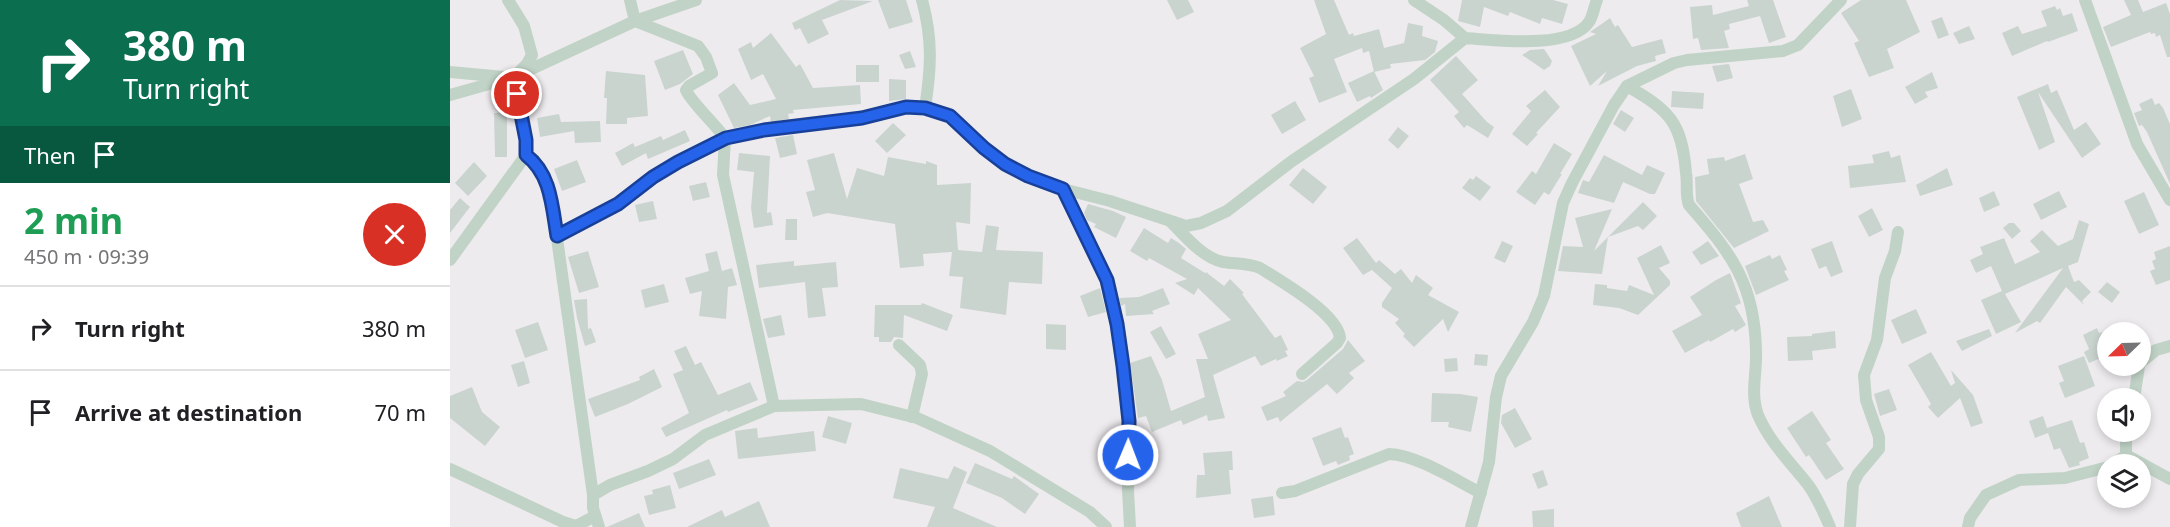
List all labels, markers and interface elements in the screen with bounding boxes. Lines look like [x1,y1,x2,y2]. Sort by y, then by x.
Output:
text: 380 m [123,16,247,73]
icon: right [24,24,102,102]
pin [491,68,542,119]
text: Turn right [123,70,249,107]
icon: arrive [500,77,533,110]
icon: arrive [88,138,121,171]
text: Then [24,140,76,170]
text: 2 min [24,196,123,245]
button: close [363,203,426,266]
text: 450 m · 09:39 [24,243,149,270]
icon: right [24,312,57,345]
text: Turn right [75,313,185,343]
text: 380 m [362,313,426,343]
north arrow [2097,322,2151,376]
map controls [2097,322,2151,508]
button: sound [2097,388,2151,442]
icon: arrive [24,396,57,429]
text: Arrive at destination [75,397,302,427]
text: 70 m [375,397,426,427]
position arrow [1096,423,1160,487]
button: layers [2097,454,2151,508]

